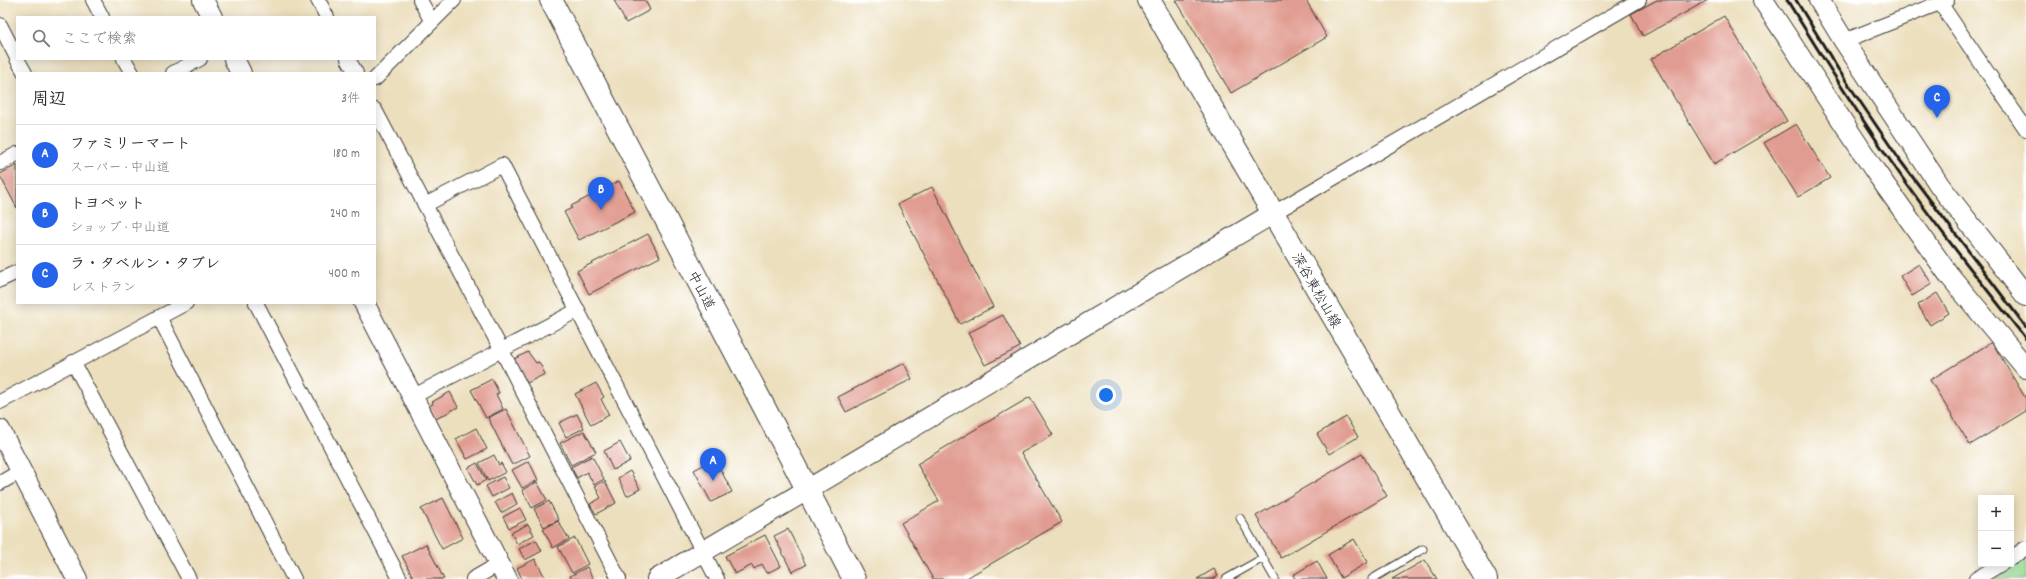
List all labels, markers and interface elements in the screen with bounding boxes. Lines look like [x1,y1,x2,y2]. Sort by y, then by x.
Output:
search box [16,16,376,60]
icon: search [30,27,52,49]
text: ここで検索 [62,29,137,51]
pin: C [1924,85,1950,118]
text: 周辺 [32,89,66,113]
text: 3件 [341,90,360,109]
text: ファミリーマート [70,134,191,156]
text: A [41,145,49,164]
text: 180 m [333,145,360,164]
text: スーパー · 中山道 [70,159,169,178]
pin: B [588,177,614,210]
text: トヨペット [70,194,145,216]
text: B [42,205,48,224]
text: 240 m [330,205,360,224]
text: ショップ · 中山道 [70,219,169,238]
street label: 深谷東松山線 [1286,250,1345,332]
text: ラ・タベルン・タブレ [70,254,220,276]
text: C [42,265,48,284]
text: 400 m [329,265,360,284]
street label: 中山道 [682,268,719,314]
text: レストラン [70,279,136,298]
your location [1096,385,1116,405]
pin: A [700,448,726,481]
map controls [1978,495,2014,567]
button: + [1978,495,2014,531]
button: − [1978,531,2014,567]

